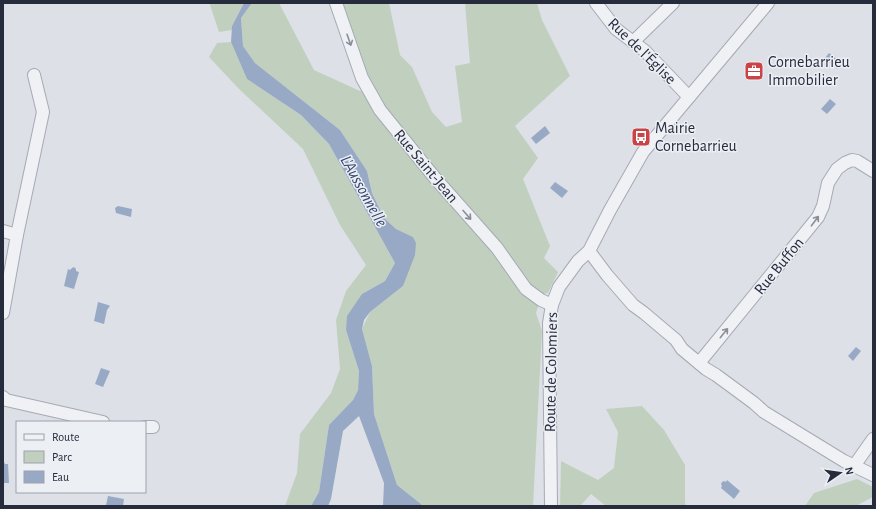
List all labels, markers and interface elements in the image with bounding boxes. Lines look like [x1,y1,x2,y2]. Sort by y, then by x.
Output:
street label: Rue de l'Église [605,13,680,87]
one-way arrow [346,33,353,46]
place label: Cornebarrieu Immobilier [768,54,850,88]
office icon: Cornebarrieu Immobilier [743,60,765,82]
place label: Mairie Cornebarrieu [655,120,737,154]
street label: Rue Saint-Jean [391,126,461,206]
bus stop icon: Mairie Cornebarrieu [630,126,652,148]
water label: L'Aussonnelle [337,152,391,230]
one-way arrow [463,210,472,221]
one-way arrow [810,215,819,226]
street label: Rue Buffon [751,234,807,298]
street label: Route de Colomiers [542,312,560,432]
one-way arrow [720,327,728,338]
legend [16,421,146,493]
text: Route [52,431,79,443]
text: Parc [52,451,72,463]
north arrow [820,453,860,493]
text: N [843,466,855,476]
text: Eau [52,471,69,483]

